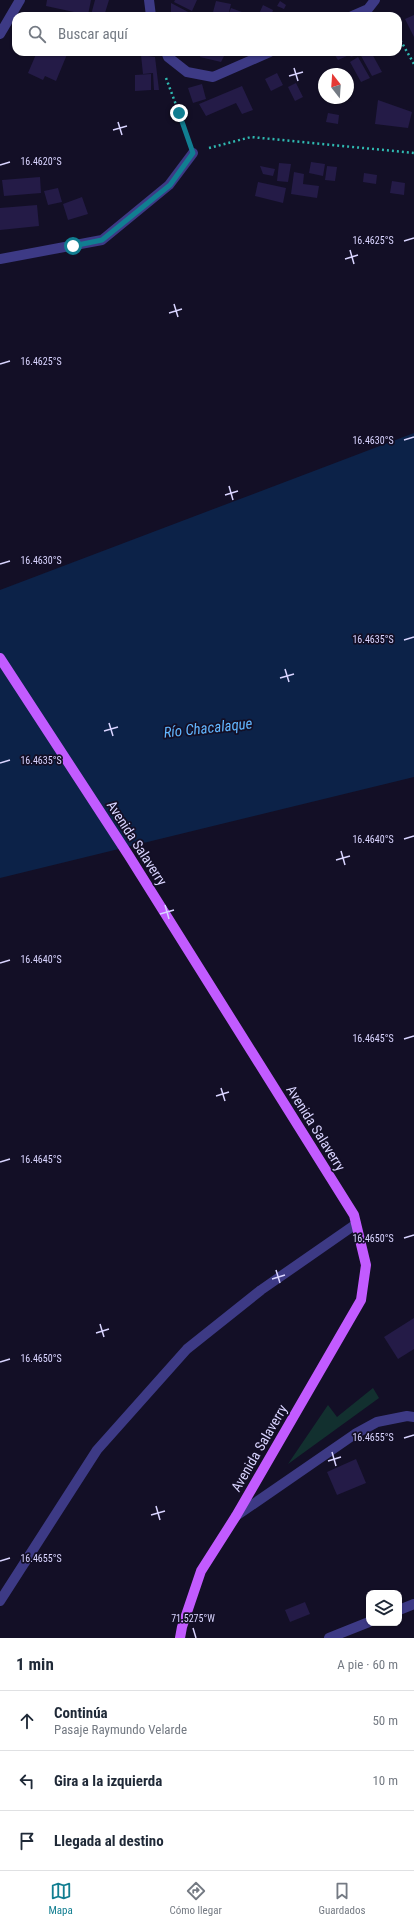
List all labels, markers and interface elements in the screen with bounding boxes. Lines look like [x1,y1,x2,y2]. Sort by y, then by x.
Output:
search box [12,12,402,56]
icon: search [26,23,48,45]
text: Buscar aquí [58,25,128,43]
north arrow [318,68,354,104]
route end [170,104,188,122]
text: 16.4620°S [20,156,62,167]
text: 16.4625°S [352,235,394,246]
route start [64,237,82,255]
text: 16.4625°S [20,356,62,367]
text: 16.4630°S [352,435,394,446]
text: 16.4630°S [20,555,62,566]
text: 16.4635°S [352,634,394,645]
water label: Río Chacalaque [163,714,253,742]
text: 16.4635°S [20,755,62,766]
street label: Avenida Salaverry [104,798,170,889]
text: 16.4640°S [352,834,394,845]
text: 16.4640°S [20,954,62,965]
text: 16.4645°S [352,1033,394,1044]
street label: Avenida Salaverry [283,1082,349,1174]
text: 16.4645°S [20,1154,62,1165]
text: 16.4650°S [352,1233,394,1244]
text: 16.4650°S [20,1353,62,1364]
street label: Avenida Salaverry [228,1402,290,1494]
text: 16.4655°S [352,1432,394,1443]
text: 16.4655°S [20,1553,62,1564]
map controls [366,1590,402,1626]
button: layers [366,1590,402,1626]
text: 71.5275°W [171,1613,215,1624]
text: 1 min [16,1654,54,1674]
text: A pie · 60 m [337,1657,398,1672]
text: Continúa [54,1704,108,1722]
icon: ahead [16,1710,38,1732]
text: 50 m [372,1713,398,1728]
text: Pasaje Raymundo Velarde [54,1722,187,1737]
icon: left [16,1770,38,1792]
text: Gira a la izquierda [54,1772,162,1790]
text: 10 m [372,1773,398,1788]
icon: arrive [16,1830,38,1852]
text: Llegada al destino [54,1832,164,1850]
tab: Mapa [48,1880,73,1917]
tab: Cómo llegar [169,1880,222,1917]
tab: Guardados [319,1880,366,1917]

